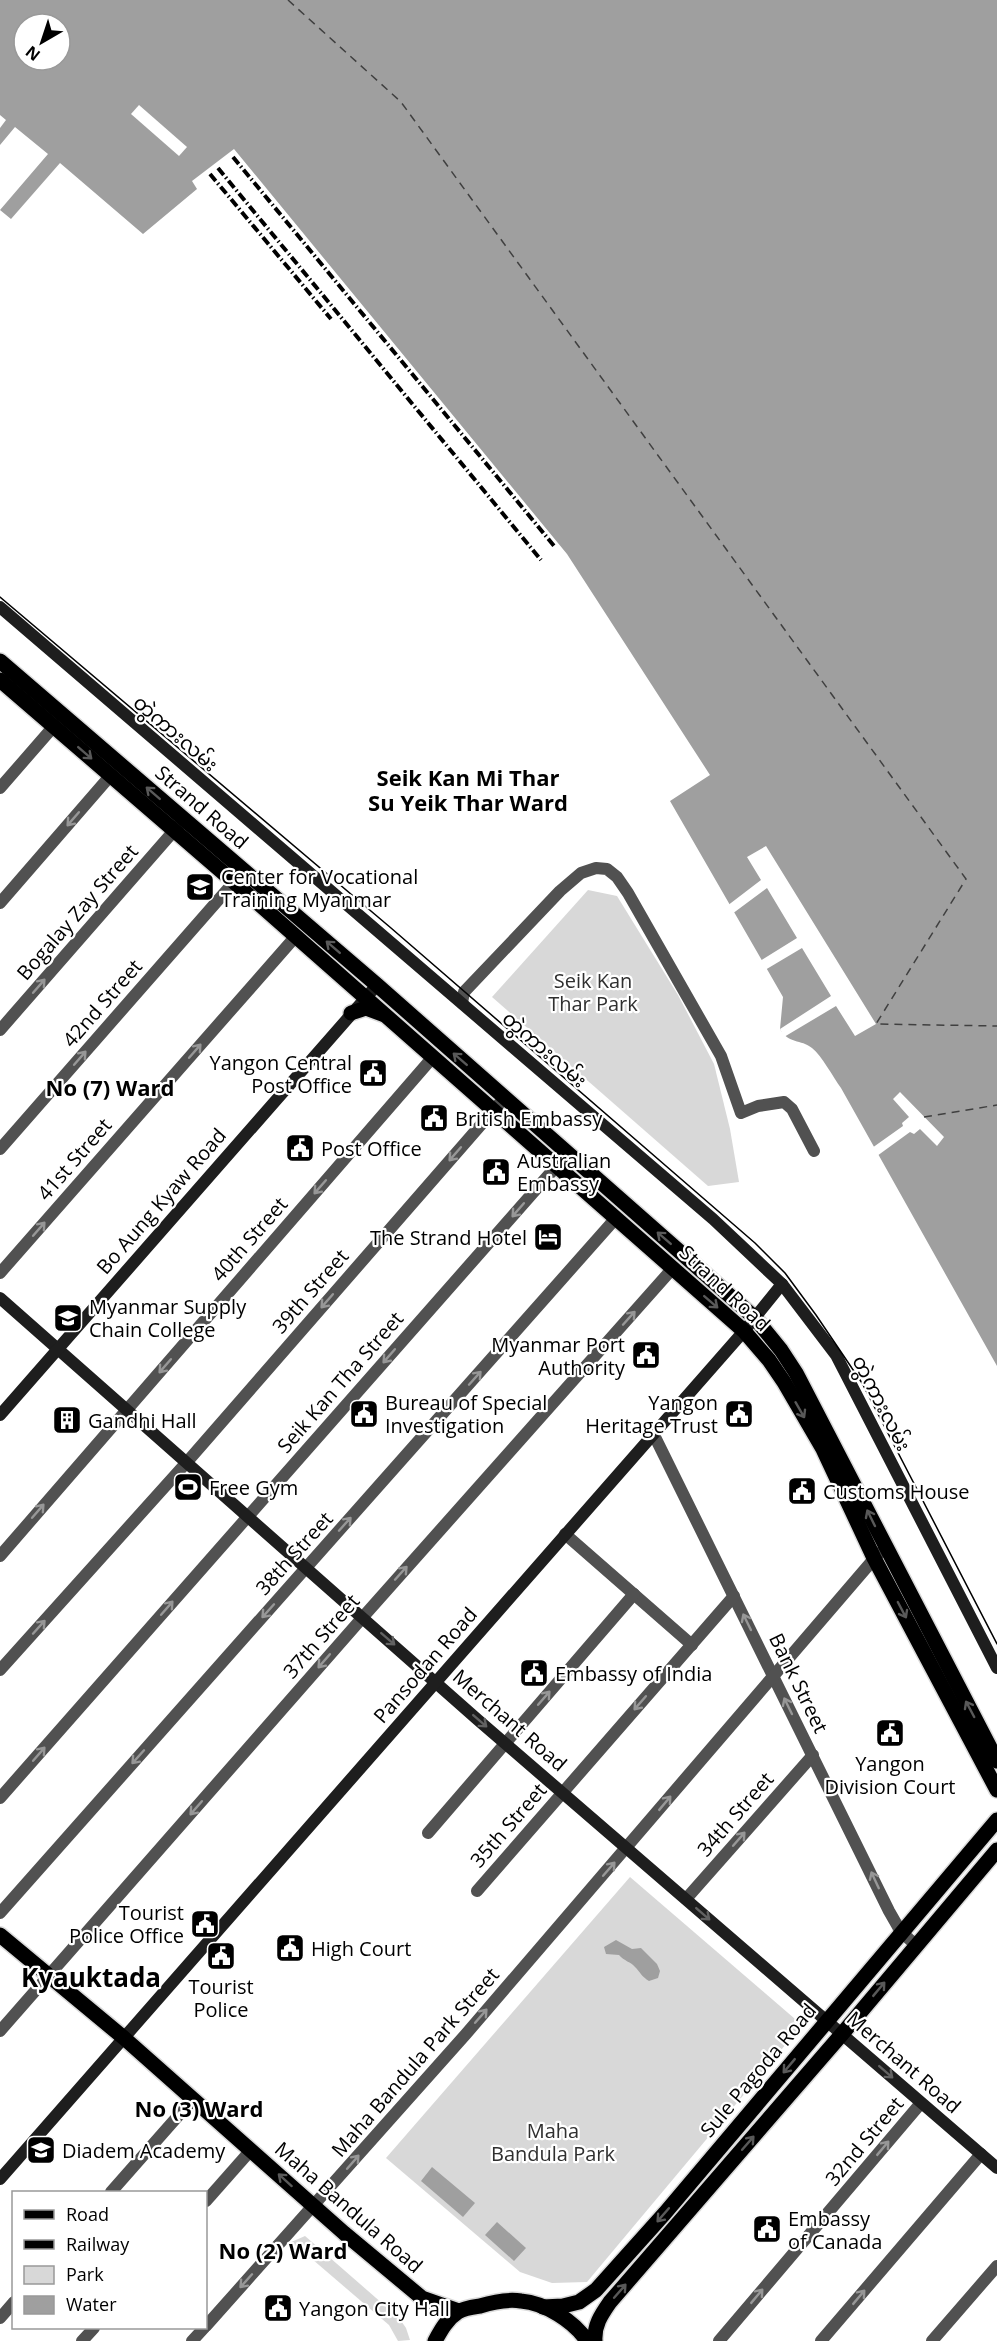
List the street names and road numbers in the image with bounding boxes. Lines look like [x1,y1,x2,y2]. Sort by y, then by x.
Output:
street label: တွဲကားလမ်း [126,689,224,780]
street label: Strand Road [150,759,254,855]
street label: Bogalay Zay Street [10,838,144,986]
street label: 42nd Street [56,953,148,1053]
street label: တွဲကားလမ်း [495,1005,593,1096]
street label: 41st Street [31,1112,117,1206]
street label: Bo Aung Kyaw Road [90,1122,232,1280]
street label: 40th Street [205,1191,293,1287]
street label: Strand Road [674,1239,776,1337]
street label: 39th Street [266,1243,354,1339]
street label: Seik Kan Tha Street [271,1306,409,1458]
street label: တွဲကားလမ်း [844,1351,918,1457]
street label: 38th Street [249,1506,339,1600]
street label: 37th Street [277,1588,365,1684]
street label: Pansodan Road [367,1601,483,1729]
street label: Bank Street [763,1629,835,1737]
street label: Merchant Road [447,1663,573,1777]
street label: 34th Street [691,1766,779,1862]
street label: 35th Street [464,1777,552,1873]
street label: Maha Bandula Park Street [325,1962,505,2162]
street label: Sule Pagoda Road [694,1997,822,2143]
street label: Merchant Road [841,2005,967,2119]
street label: 32nd Street [819,2091,909,2191]
street label: Maha Bandula Road [269,2135,429,2279]

